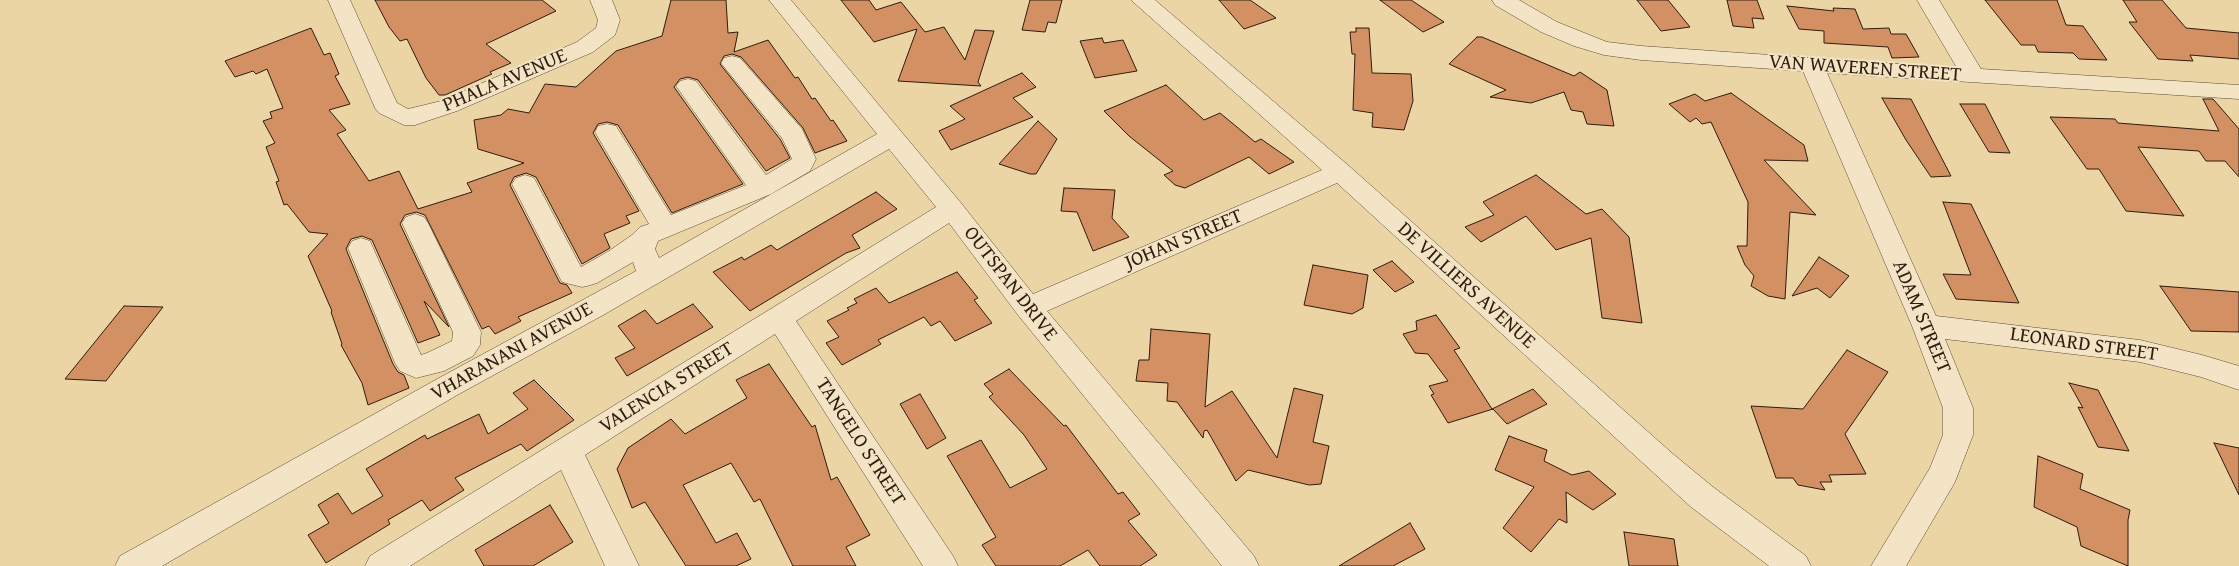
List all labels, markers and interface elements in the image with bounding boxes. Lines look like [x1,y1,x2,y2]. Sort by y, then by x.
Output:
street label: PHALA AVENUE [439,44,571,118]
street label: VAN WAVEREN STREET [1768,50,1962,88]
street label: JOHAN STREET [1122,204,1246,276]
street label: DE VILLIERS AVENUE [1392,218,1540,354]
street label: OUTSPAN DRIVE [958,222,1062,346]
street label: ADAM STREET [1886,257,1956,377]
street label: VHARANANI AVENUE [427,298,597,406]
street label: LEONARD STREET [2008,323,2160,367]
street label: VALENCIA STREET [595,337,739,439]
street label: TANGELO STREET [810,374,910,510]

